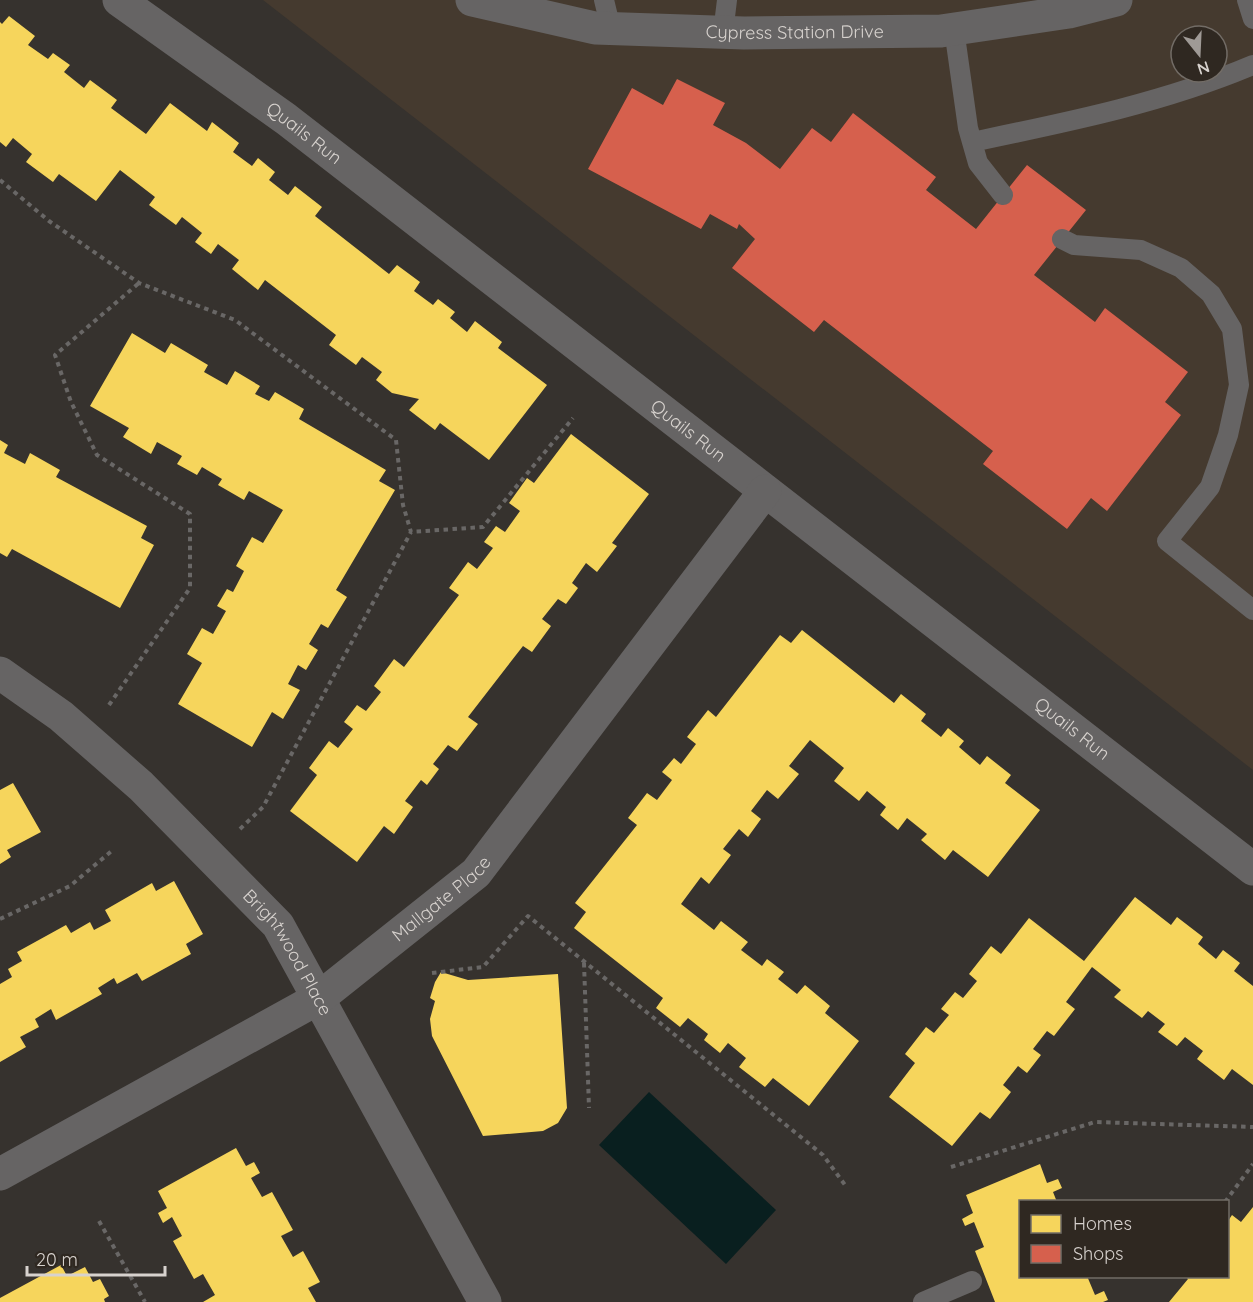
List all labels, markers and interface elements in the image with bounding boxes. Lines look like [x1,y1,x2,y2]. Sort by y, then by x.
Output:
street label: Cypress Station Drive [705,20,884,44]
north arrow [1169,24,1229,84]
text: N [1195,57,1212,80]
street label: Quails Run [262,97,347,169]
street label: Quails Run [646,394,731,467]
street label: Quails Run [1030,692,1115,765]
street label: Mallgate Place [387,851,496,947]
street label: Brightwood Place [238,884,337,1019]
legend [1019,1200,1229,1278]
text: Homes [1073,1212,1132,1235]
scale bar [27,1239,165,1277]
text: Shops [1073,1242,1124,1265]
text: 20 m [36,1248,78,1271]

